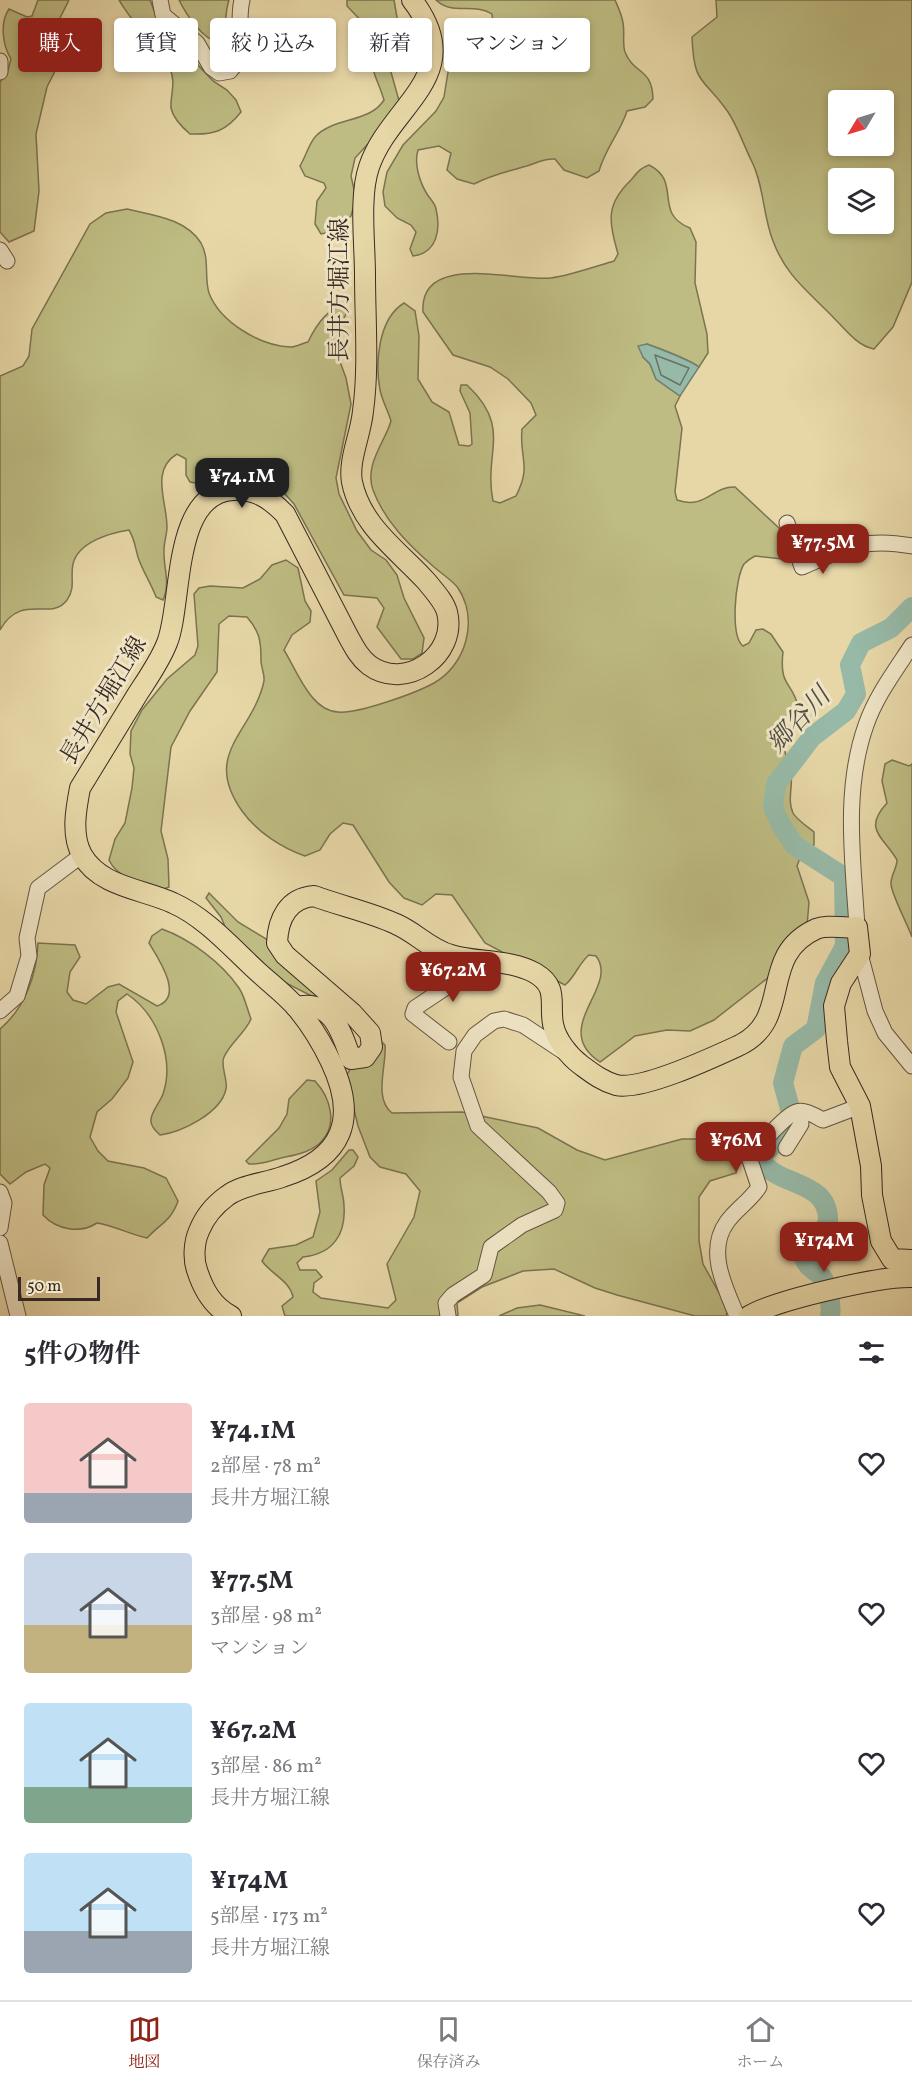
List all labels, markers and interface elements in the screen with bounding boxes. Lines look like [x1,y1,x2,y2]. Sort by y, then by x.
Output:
chip: 購入 [18,18,102,72]
chip: 賃貸 [114,18,198,72]
chip: 絞り込み [210,18,336,72]
chip: 新着 [348,18,432,72]
chip: マンション [444,18,590,72]
north arrow [828,90,894,156]
map controls [828,90,894,234]
button: layers [828,168,894,234]
street label: 長井方堀江線 [324,218,358,362]
pin: ¥74.1M [193,458,291,509]
text: ¥74.1M [209,463,275,491]
pin: ¥77.5M [774,524,872,575]
text: ¥77.5M [791,529,855,557]
street label: 長井方堀江線 [53,631,156,772]
water label: 郷谷川 [760,677,841,761]
pin: ¥67.2M [404,952,502,1003]
text: ¥67.2M [420,957,486,985]
pin: ¥76M [700,1122,772,1173]
text: ¥76M [710,1127,762,1155]
pin: ¥174M [782,1222,866,1273]
text: ¥174M [794,1227,854,1255]
scale bar [18,1274,100,1302]
text: 50 m [27,1276,61,1298]
icon: filters [855,1336,888,1369]
text: 5件の物件 [24,1337,141,1373]
text: ¥74.1M [210,1413,296,1449]
icon: home [72,1427,144,1499]
icon: heart [855,1447,888,1480]
text: 2部屋 · 78 m² [210,1453,321,1481]
text: 長井方堀江線 [210,1485,330,1513]
text: ¥77.5M [210,1563,293,1599]
icon: home [72,1577,144,1649]
icon: heart [855,1597,888,1630]
text: 3部屋 · 98 m² [210,1603,322,1631]
text: マンション [210,1635,309,1663]
text: ¥67.2M [210,1713,297,1749]
icon: home [72,1727,144,1799]
icon: heart [855,1747,888,1780]
text: 3部屋 · 86 m² [210,1753,322,1781]
text: 長井方堀江線 [210,1785,330,1813]
text: ¥174M [210,1863,288,1899]
icon: home [72,1877,144,1949]
icon: heart [855,1897,888,1930]
text: 5部屋 · 173 m² [210,1903,328,1931]
text: 長井方堀江線 [210,1935,330,1963]
tab: 地図 [128,2013,161,2074]
tab: 保存済み [416,2013,481,2074]
tab: ホーム [736,2013,784,2074]

